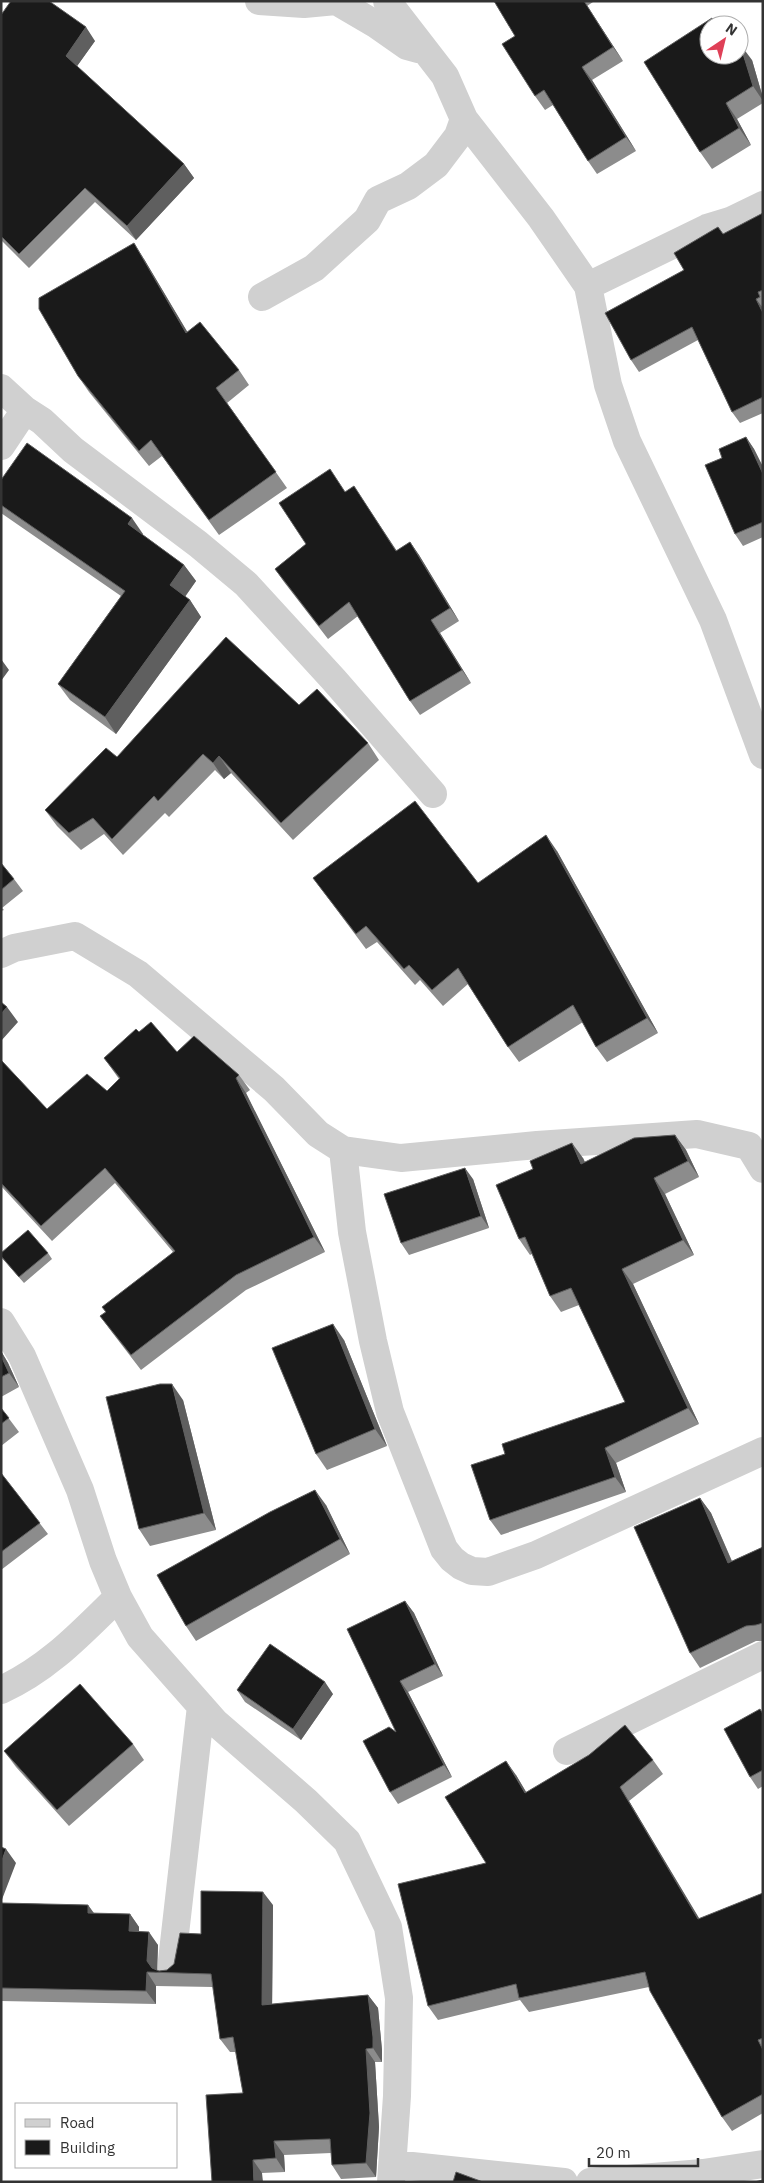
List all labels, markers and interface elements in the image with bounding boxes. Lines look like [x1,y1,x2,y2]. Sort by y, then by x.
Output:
north arrow [699,15,749,65]
text: N [722,19,741,40]
legend [15,2103,178,2168]
text: Road [60,2113,95,2132]
scale bar [589,2136,698,2168]
text: Building [60,2138,115,2157]
text: 20 m [596,2143,631,2162]

